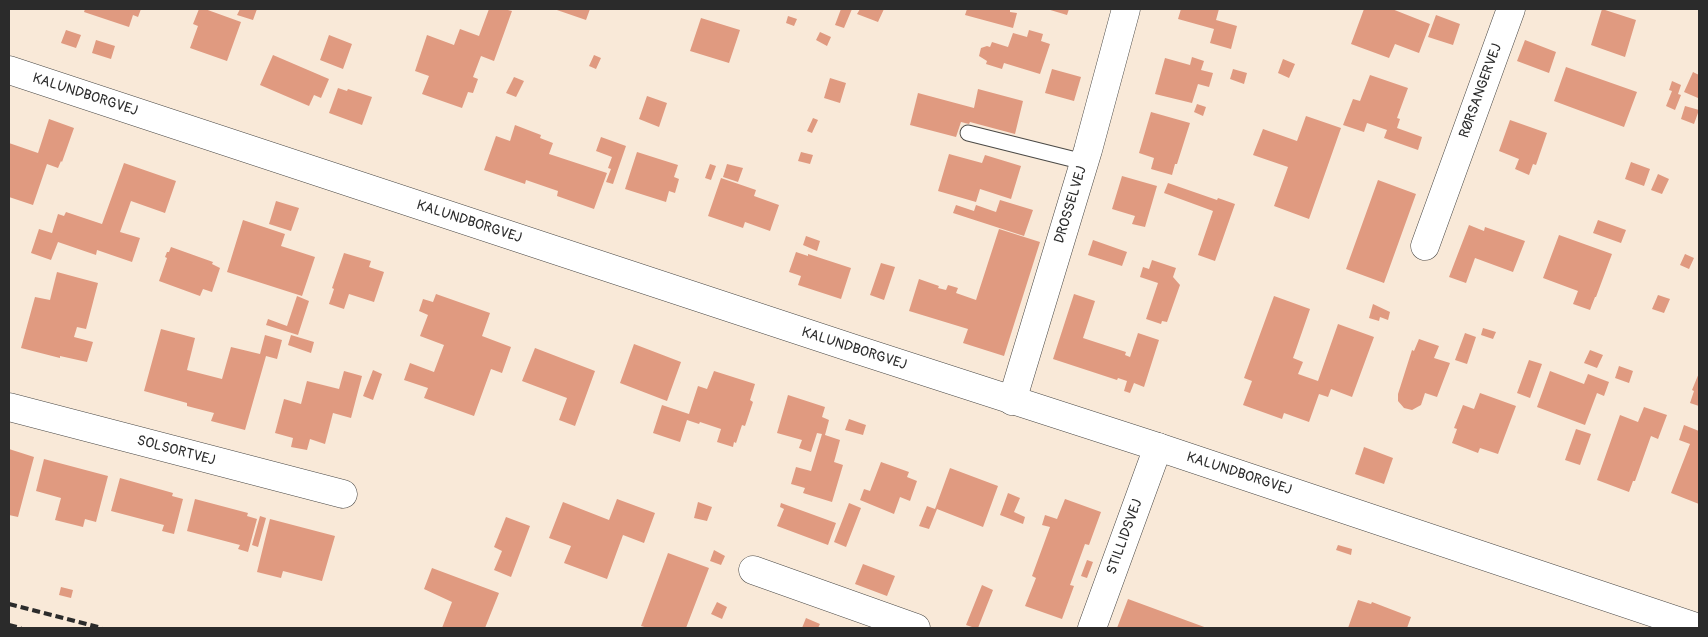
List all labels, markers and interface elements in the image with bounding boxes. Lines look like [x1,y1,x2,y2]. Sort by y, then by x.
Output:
street label: RØRSANGERVEJ [1456,42,1506,140]
street label: KALUNDBORGVEJ [30,70,140,120]
street label: DROSSELVEJ [1051,164,1091,246]
street label: KALUNDBORGVEJ [414,197,524,247]
street label: KALUNDBORGVEJ [799,324,909,374]
street label: SOLSORTVEJ [135,433,217,469]
street label: KALUNDBORGVEJ [1184,449,1294,499]
street label: STILLIDSVEJ [1104,497,1146,577]

